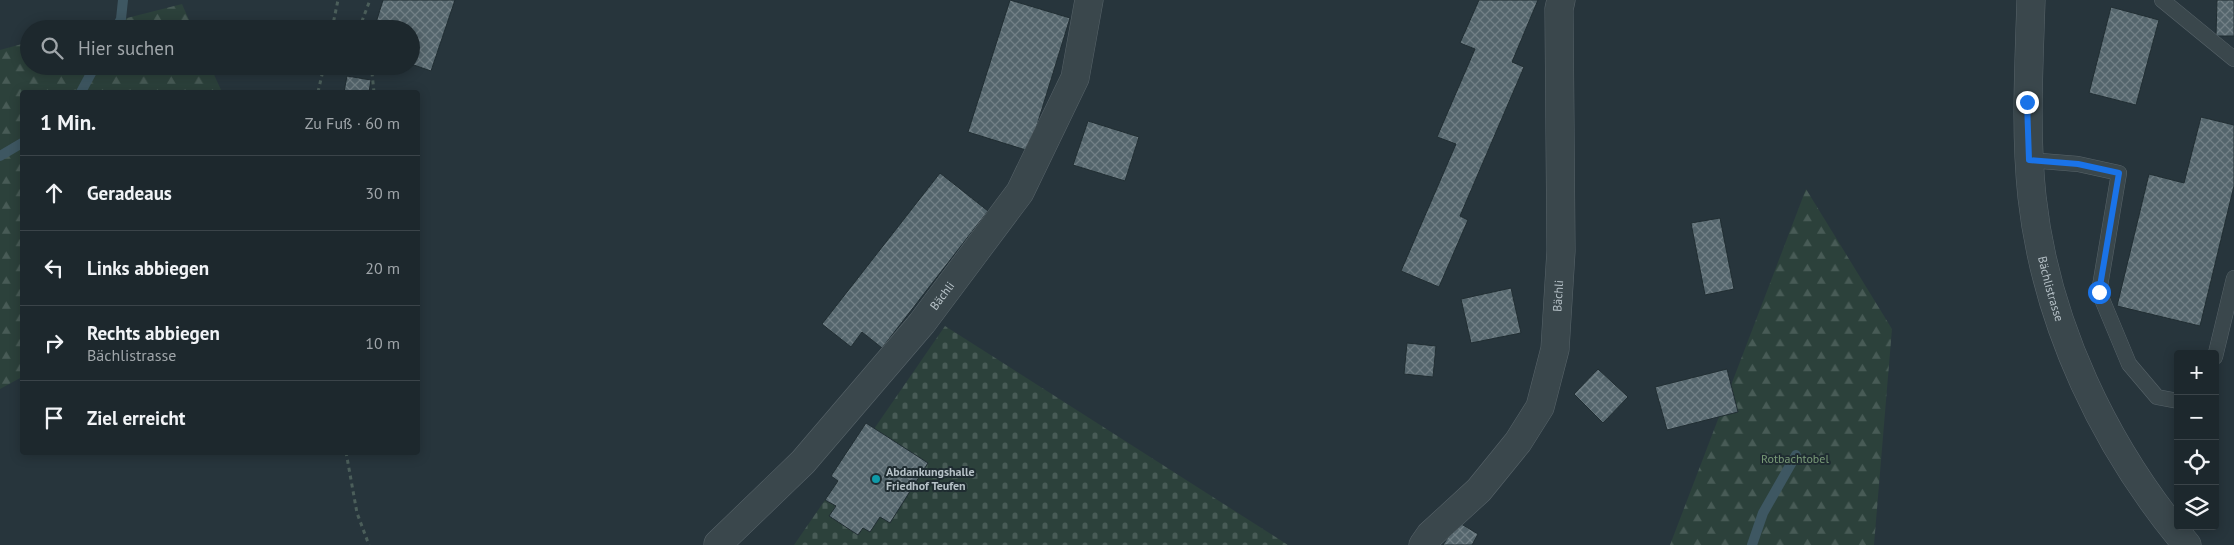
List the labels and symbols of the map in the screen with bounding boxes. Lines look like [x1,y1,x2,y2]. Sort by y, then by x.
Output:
route end [2016,91,2039,114]
street label: Bächlistrasse [2035,255,2067,323]
street label: Bächli [926,278,957,313]
street label: Bächli [1549,280,1566,312]
route start [2088,281,2111,304]
park label: Rotbachtobel [1761,451,1829,466]
place label: Abdankungshalle Friedhof Teufen [886,464,975,493]
marker: Abdankungshalle Friedhof Teufen [870,473,882,485]

